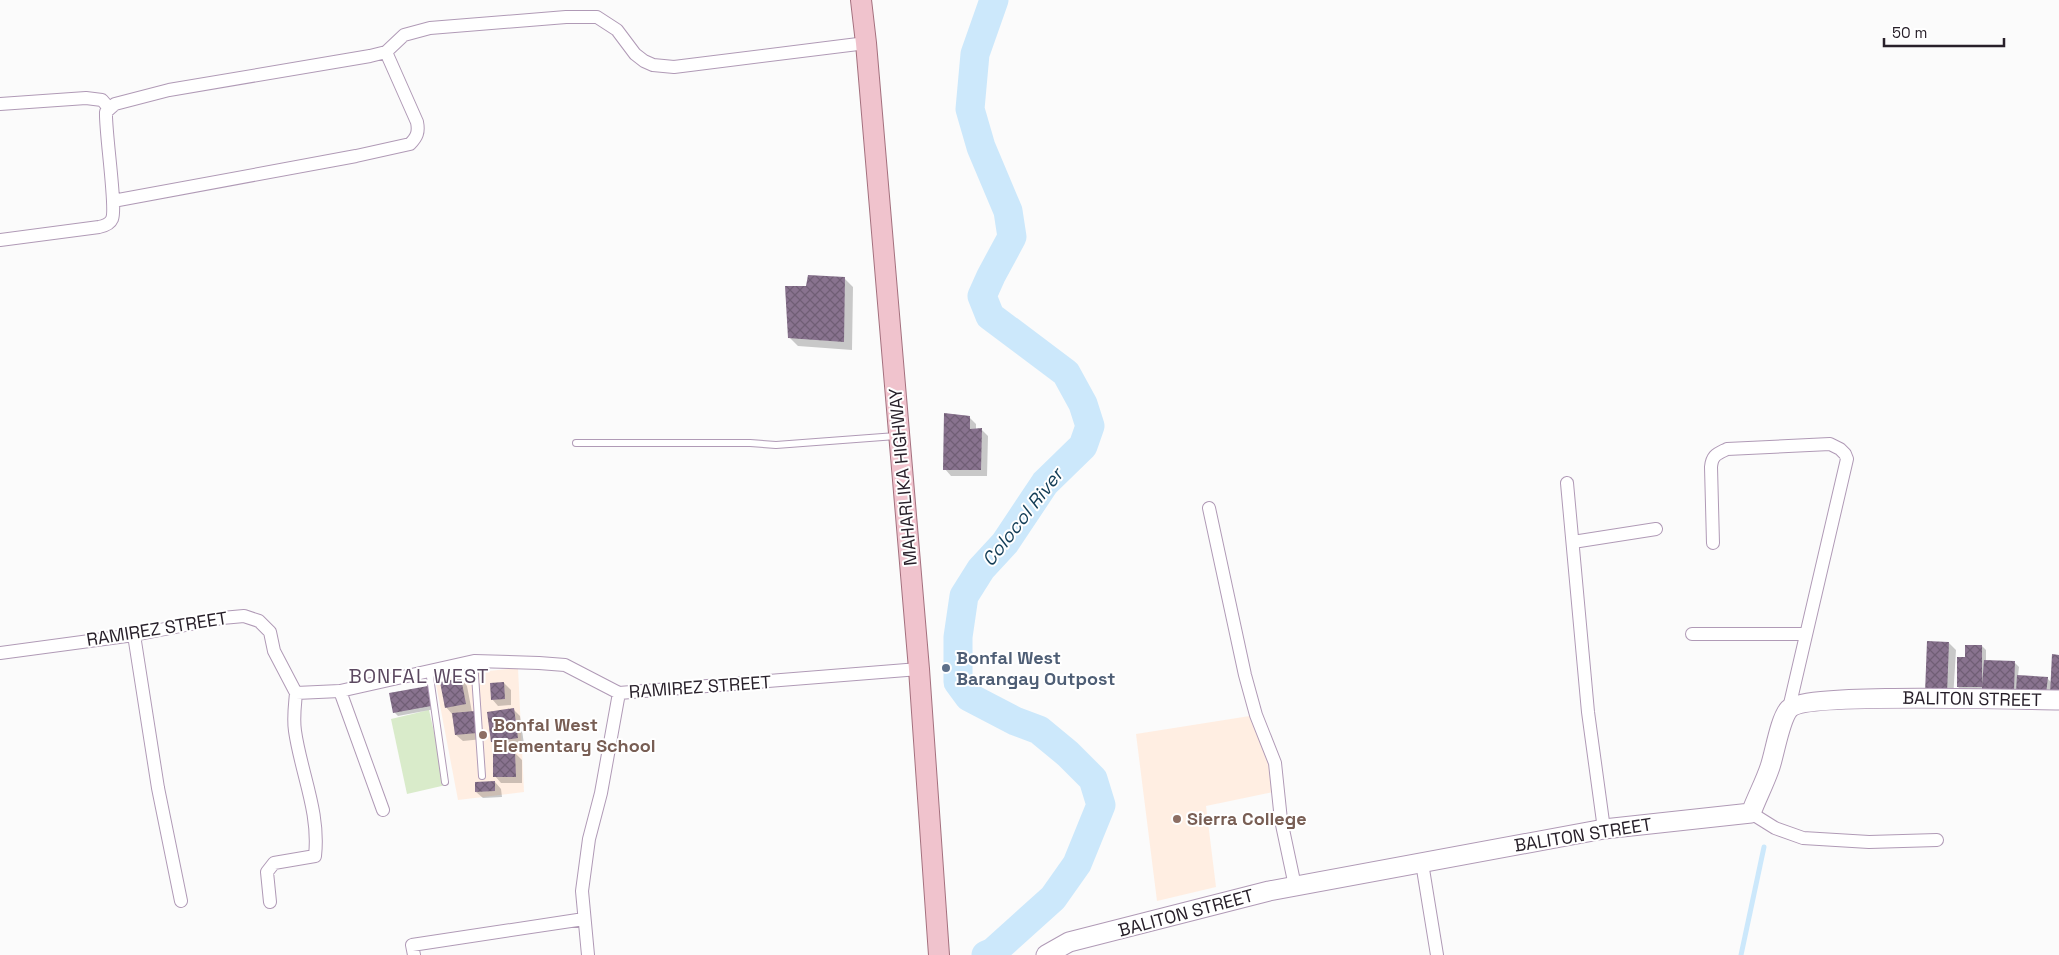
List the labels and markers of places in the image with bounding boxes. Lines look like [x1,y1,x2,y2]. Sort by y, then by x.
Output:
place label: Bonfal West Barangay Outpost [956,646,1115,690]
marker: Bonfal West Barangay Outpost [940,662,952,674]
place label: Bonfal West Elementary School [493,713,656,757]
marker: Bonfal West Elementary School [477,729,489,741]
place label: Sierra College [1187,807,1307,830]
marker: Sierra College [1171,813,1183,825]

